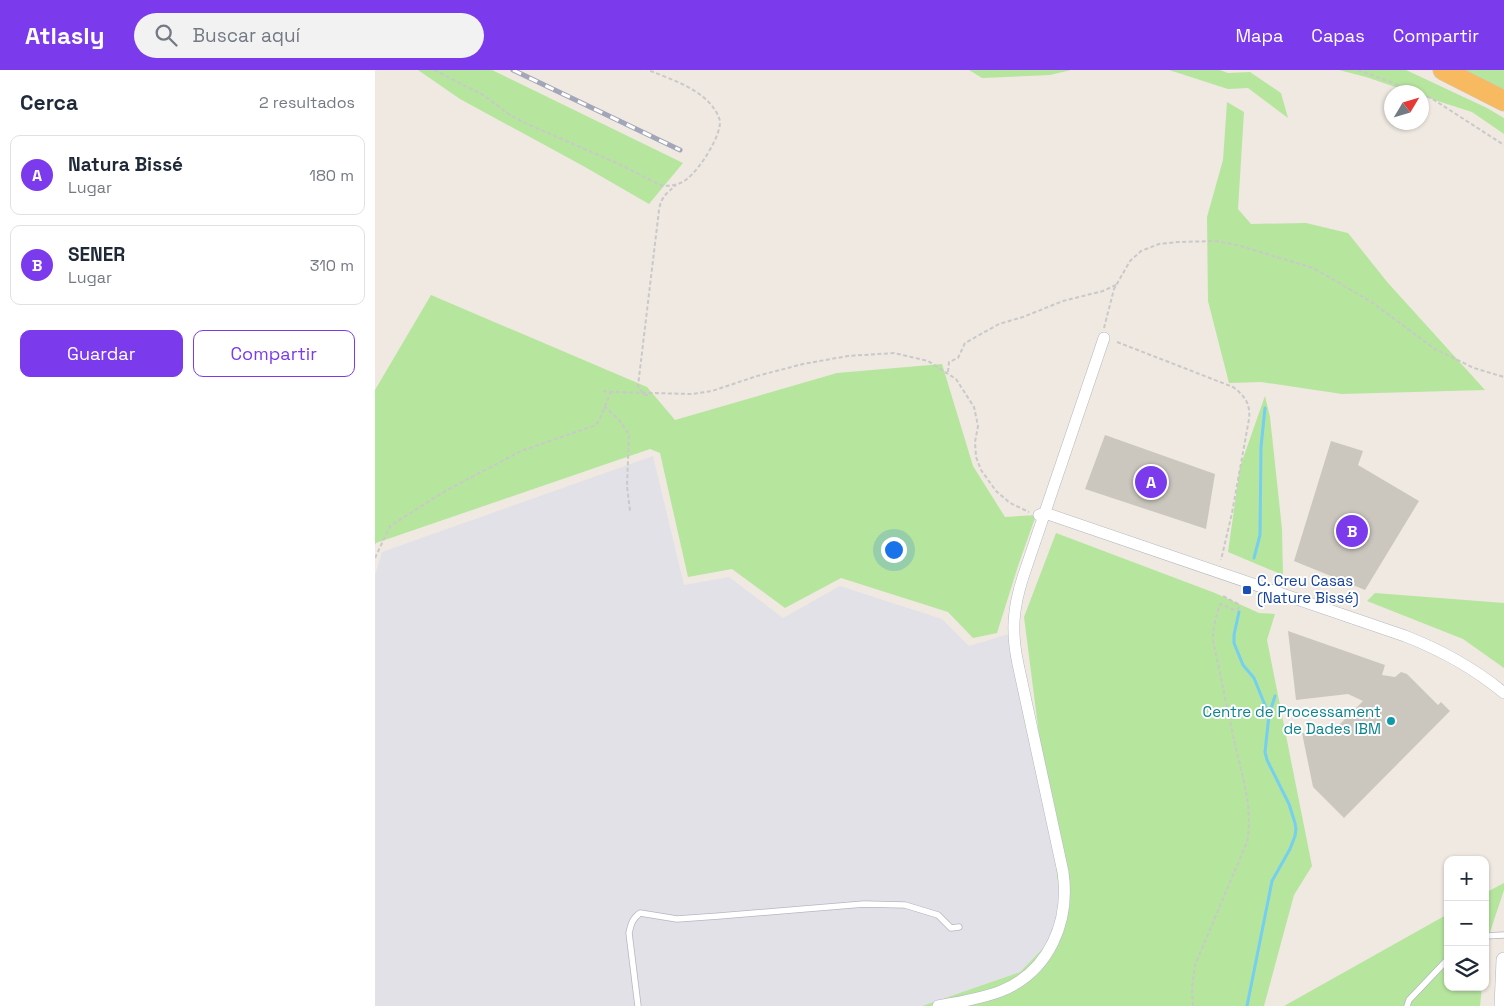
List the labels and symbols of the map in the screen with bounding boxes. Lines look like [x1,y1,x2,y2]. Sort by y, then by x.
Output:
north arrow [1384,85,1429,130]
pin: A [1135,463,1167,501]
pin: B [1336,512,1368,550]
your location [881,537,907,563]
place label: C. Creu Casas (Nature Bissé) [1257,571,1359,608]
marker: C. Creu Casas (Nature Bissé) [1241,584,1253,596]
place label: Centre de Processament de Dades IBM [1203,702,1381,738]
marker: Centre de Processament de Dades IBM [1385,715,1397,727]

